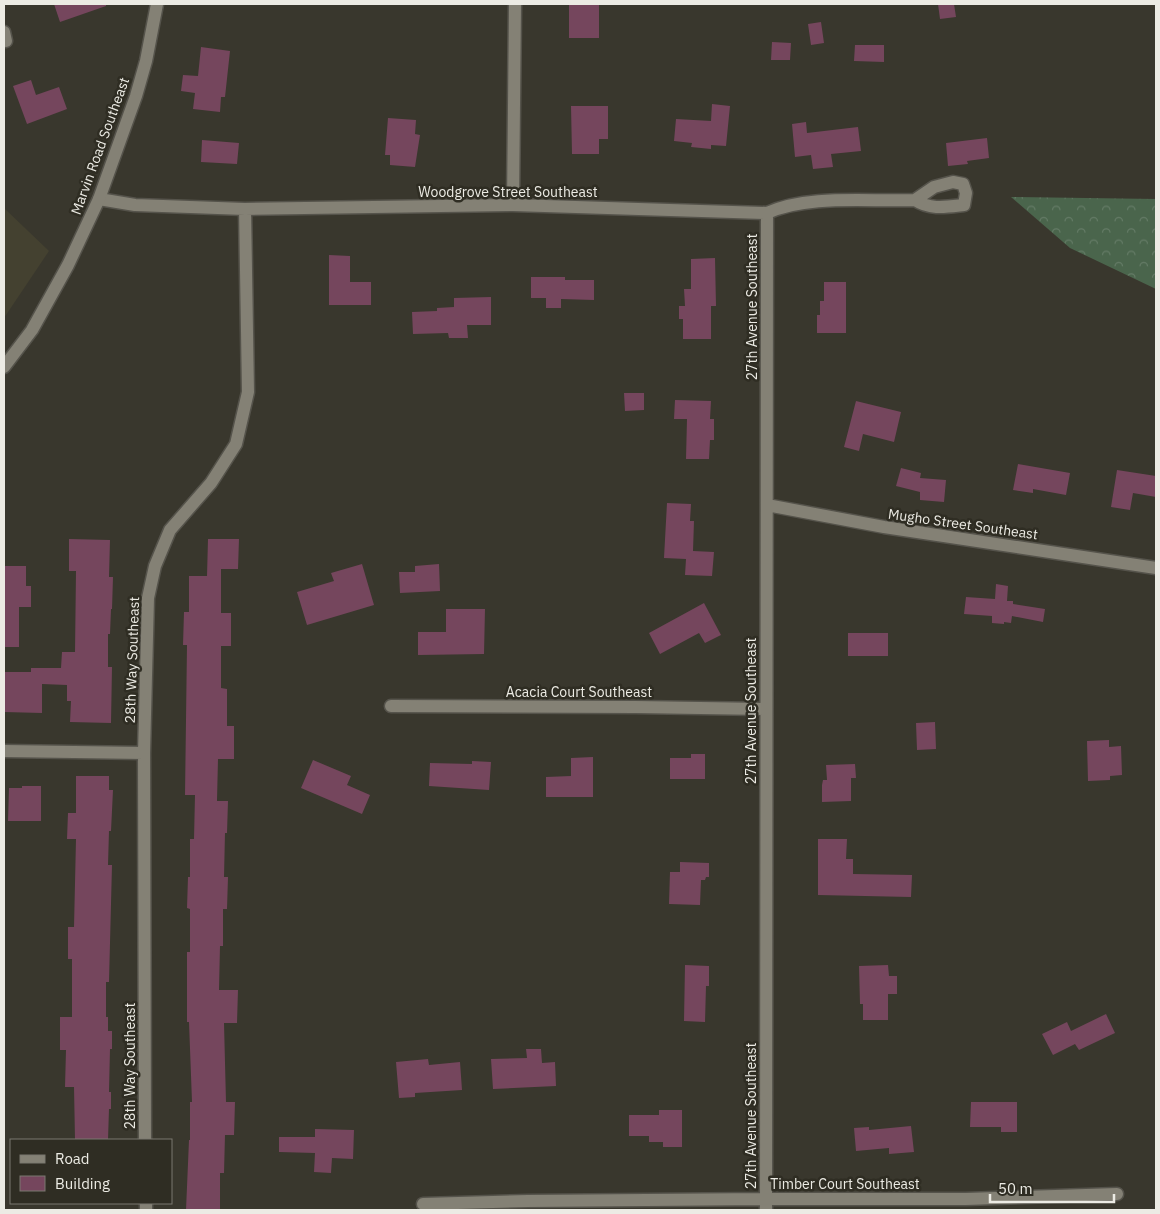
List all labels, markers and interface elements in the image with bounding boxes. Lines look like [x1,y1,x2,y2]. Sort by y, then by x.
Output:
street label: Marvin Road Southeast [67,75,133,217]
street label: Woodgrove Street Southeast [418,183,598,201]
street label: 27th Avenue Southeast [743,234,761,380]
street label: Mugho Street Southeast [887,505,1039,543]
street label: 28th Way Southeast [121,596,143,724]
street label: 27th Avenue Southeast [742,638,760,784]
street label: Acacia Court Southeast [506,683,652,701]
street label: 28th Way Southeast [121,1003,139,1129]
street label: 27th Avenue Southeast [742,1043,760,1189]
legend [10,1139,172,1204]
text: Road [55,1149,90,1168]
scale bar [990,1172,1114,1204]
text: Building [55,1174,110,1193]
street label: Timber Court Southeast [770,1175,920,1193]
text: 50 m [998,1179,1033,1198]

